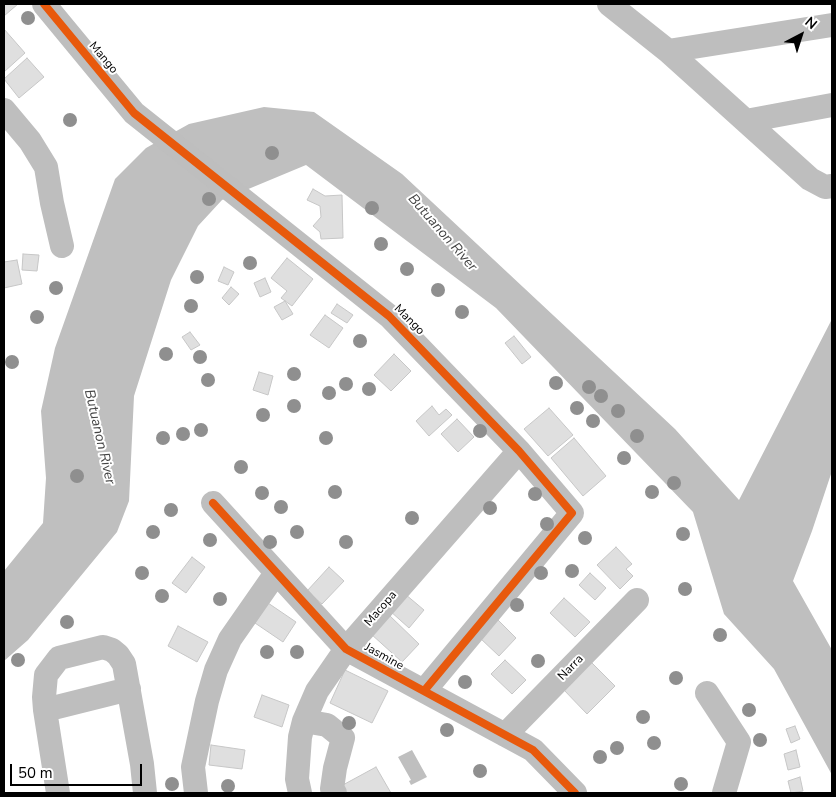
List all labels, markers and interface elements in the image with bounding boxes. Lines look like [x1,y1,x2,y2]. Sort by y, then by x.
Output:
north arrow [776,10,826,60]
text: N [801,12,821,34]
street label: Mango [86,39,120,77]
water label: Butuanon River [404,191,480,275]
street label: Mango [391,302,427,338]
water label: Butuanon River [80,388,118,486]
street label: Macopa [362,588,400,630]
street label: Jasmine [362,640,406,674]
street label: Narra [555,652,587,684]
scale bar [12,754,145,786]
text: 50 m [18,763,53,783]

